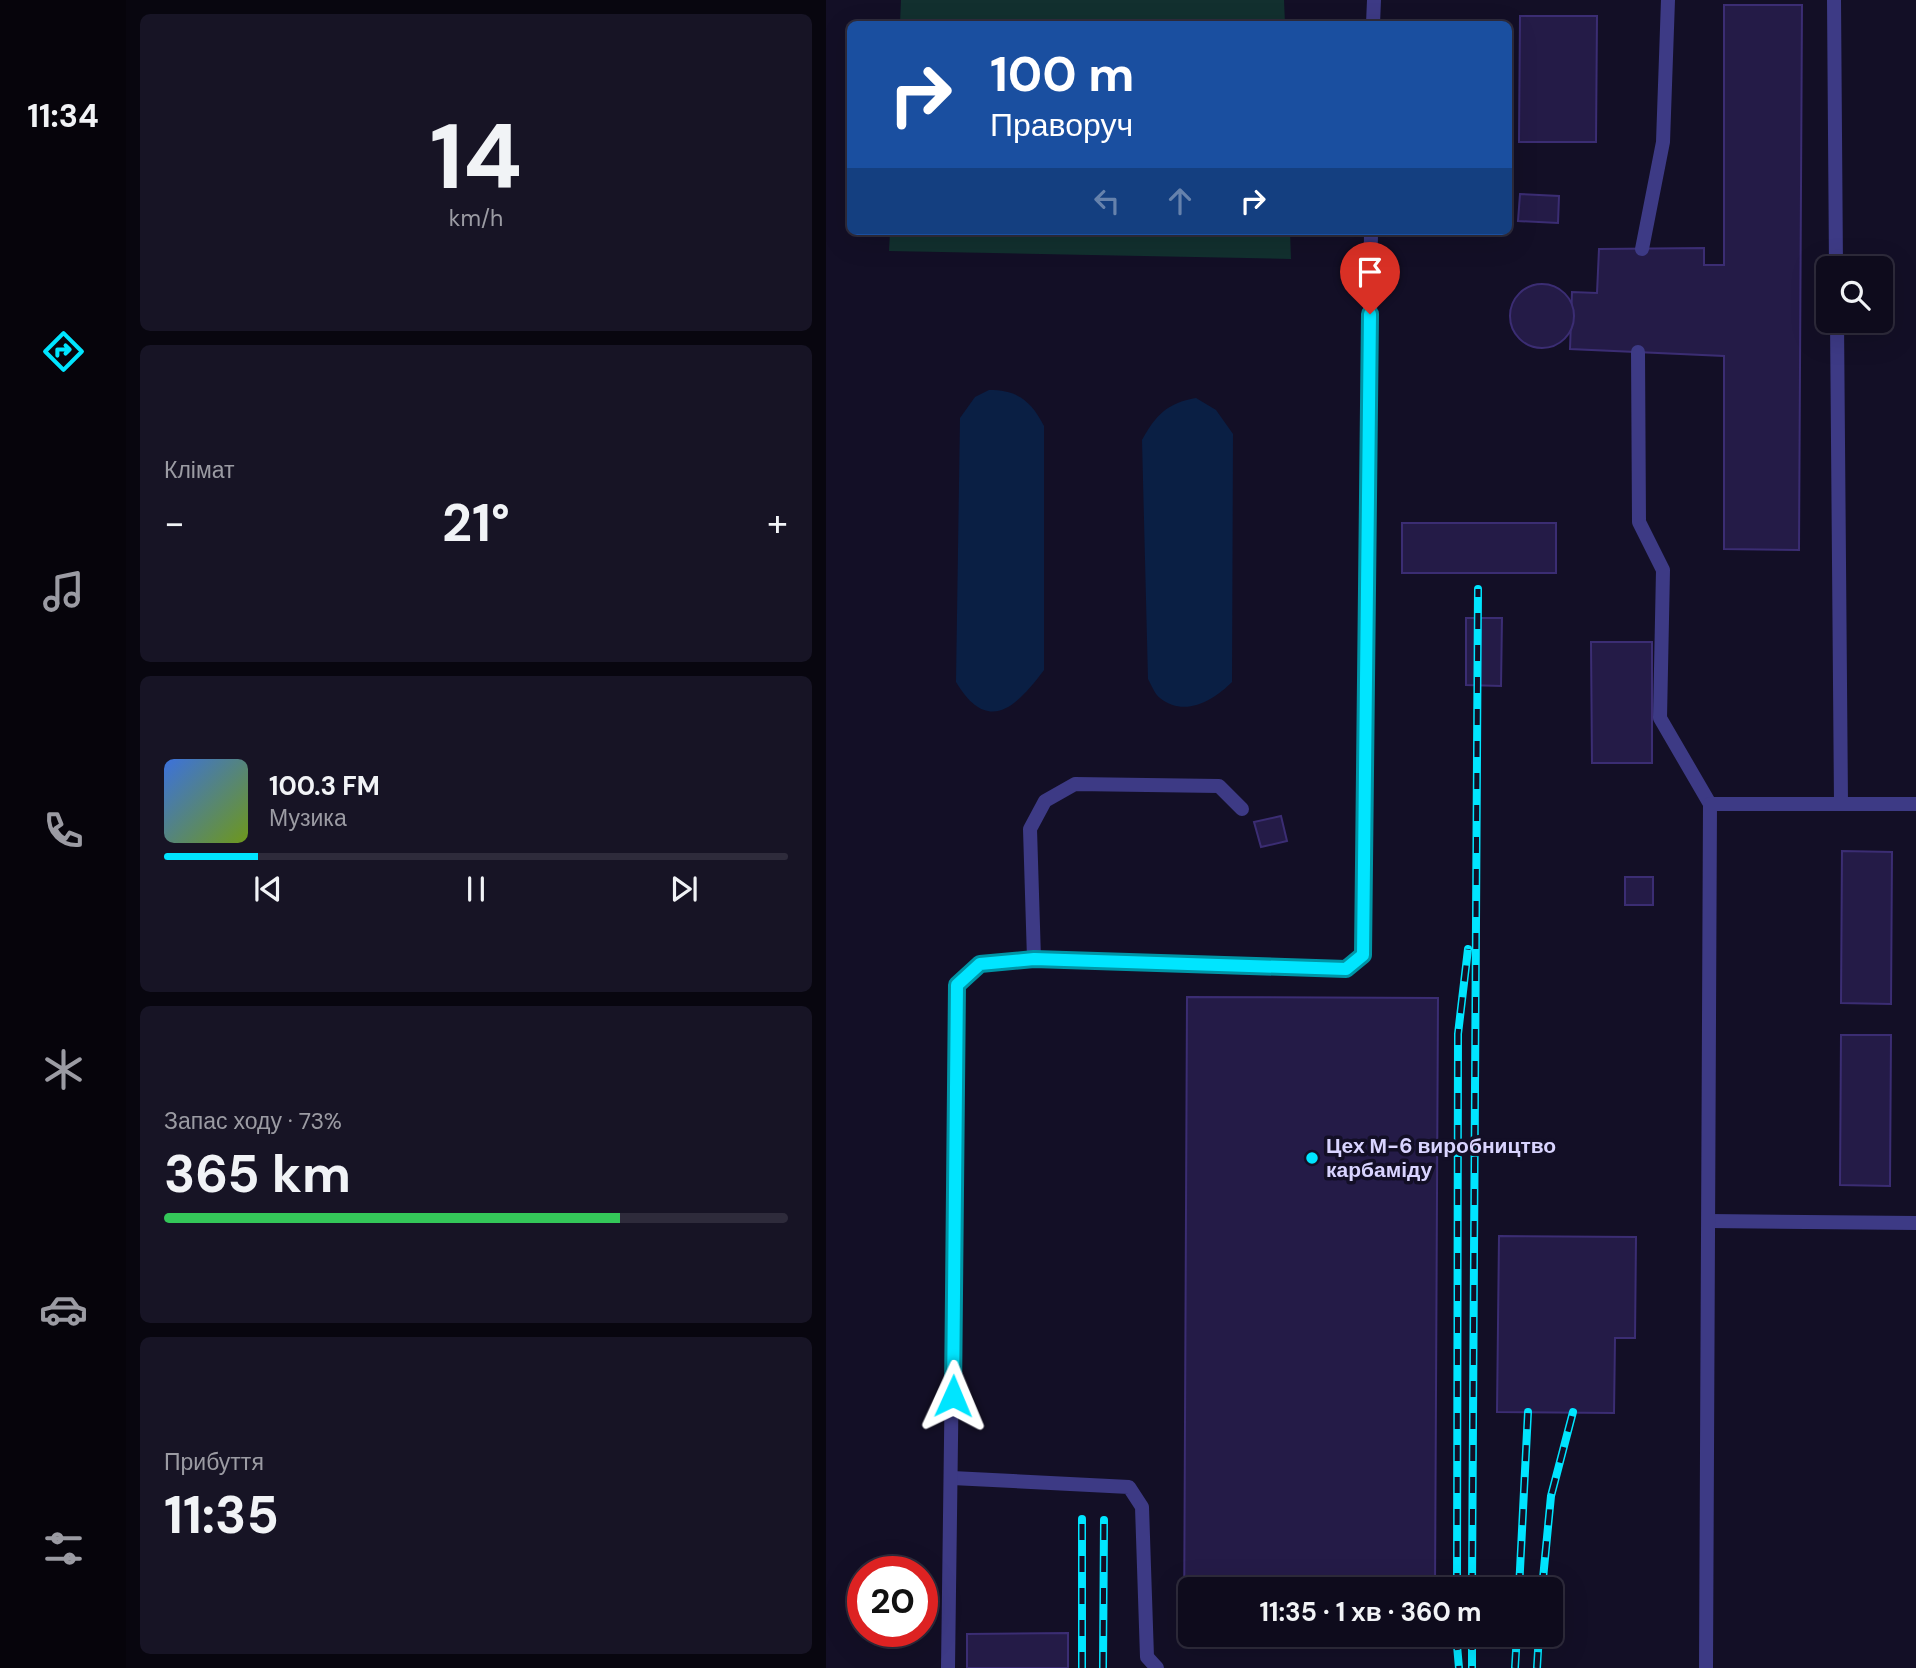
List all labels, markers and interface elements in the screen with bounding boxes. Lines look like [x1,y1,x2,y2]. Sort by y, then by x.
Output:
text: 100 m [990,42,1134,106]
icon: right [875,49,966,140]
text: 11:34 [27,95,99,137]
text: 14 [430,98,522,216]
text: Праворуч [990,104,1133,146]
icon: left [1088,182,1126,220]
icon: ahead [1161,182,1199,220]
icon: right [1234,182,1272,220]
text: km/h [449,203,503,233]
pin [1340,242,1400,314]
icon: arrive [1351,253,1389,291]
map controls [1816,256,1893,333]
button: search [1816,256,1893,333]
icon: directions [39,327,88,376]
text: Клімат [164,455,235,485]
text: 21° [442,489,510,557]
text: − [164,498,185,548]
text: + [767,498,788,548]
icon: music [39,567,88,616]
text: 100.3 FM [269,769,380,803]
text: Музика [269,803,347,833]
icon: phone [39,806,88,855]
icon: previous [249,870,287,908]
icon: pause [457,870,495,908]
icon: next [665,870,703,908]
icon: climate [39,1045,88,1094]
text: Запас ходу · 73% [164,1106,342,1136]
place label: Цех М-6 виробництво карбаміду [1326,1132,1556,1184]
text: 365 km [164,1140,351,1208]
marker: Цех М-6 виробництво карбаміду [1304,1150,1320,1166]
icon: car [39,1285,88,1334]
position arrow [916,1359,990,1433]
text: Прибуття [164,1447,264,1477]
text: 11:35 [164,1481,279,1549]
icon: filters [39,1524,88,1573]
speed limit sign: 20 [847,1556,938,1647]
text: 11:35 · 1 хв · 360 m [1260,1595,1482,1629]

